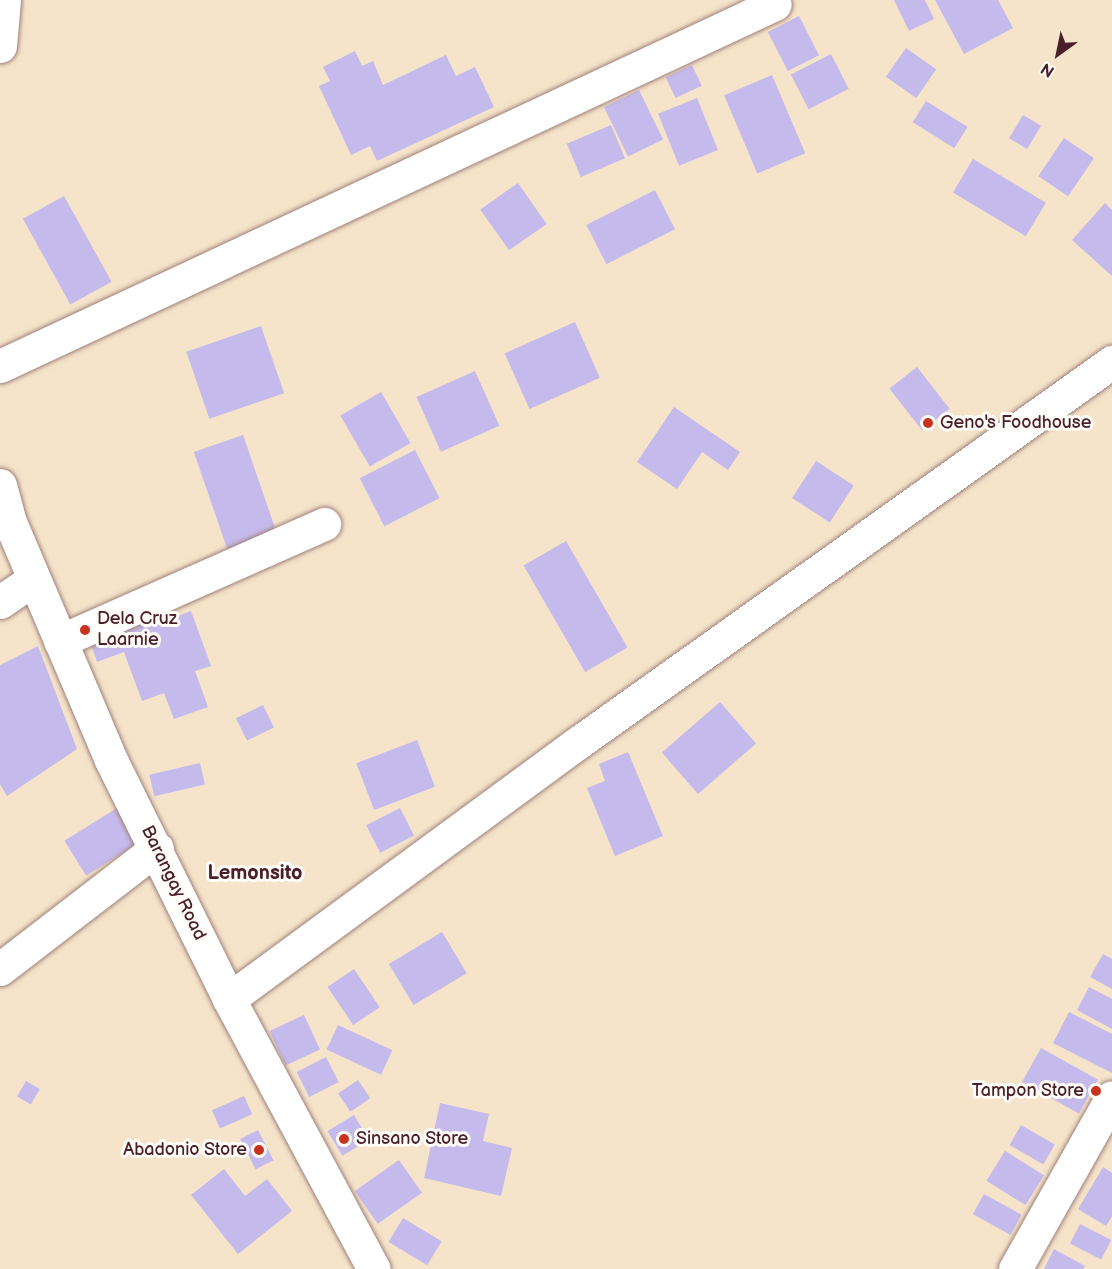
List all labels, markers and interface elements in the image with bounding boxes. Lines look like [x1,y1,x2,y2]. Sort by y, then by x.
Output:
north arrow [1028,24,1088,84]
text: N [1038,58,1058,81]
place label: Geno's Foodhouse [940,412,1091,434]
marker: Geno's Foodhouse [921,416,935,430]
place label: Dela Cruz Laarnie [97,609,177,652]
marker: Dela Cruz Laarnie [78,623,92,637]
street label: Barangay Road [136,822,210,944]
district label: Lemonsito [208,861,302,885]
place label: Tampon Store [971,1080,1084,1102]
marker: Tampon Store [1089,1084,1103,1098]
place label: Sinsano Store [356,1128,468,1150]
marker: Sinsano Store [337,1132,351,1146]
place label: Abadonio Store [123,1139,247,1161]
marker: Abadonio Store [252,1143,266,1157]

